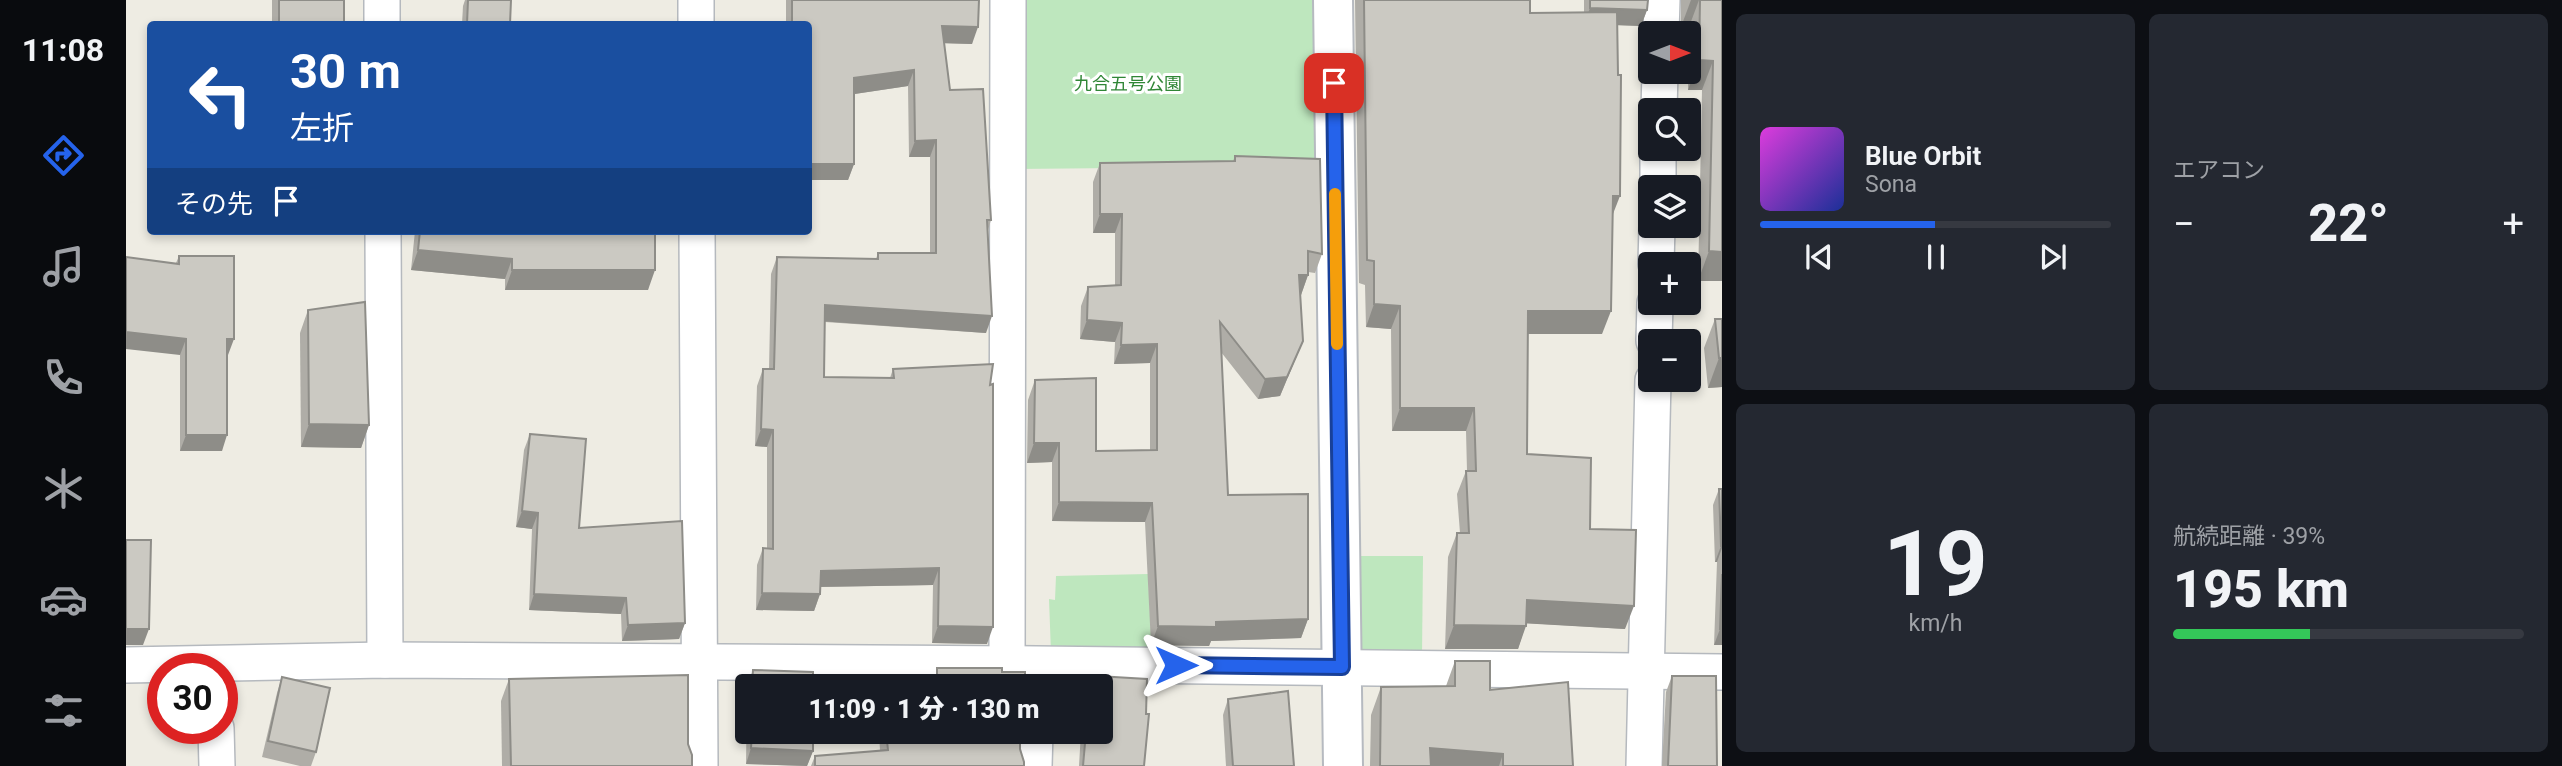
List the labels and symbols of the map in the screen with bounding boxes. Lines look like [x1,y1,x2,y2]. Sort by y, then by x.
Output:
north arrow [1638,21,1701,84]
pin [1304,53,1364,113]
park label: 九合五号公園 [1074,73,1182,94]
position arrow [1139,628,1213,702]
speed limit sign: 30 [147,653,238,744]

